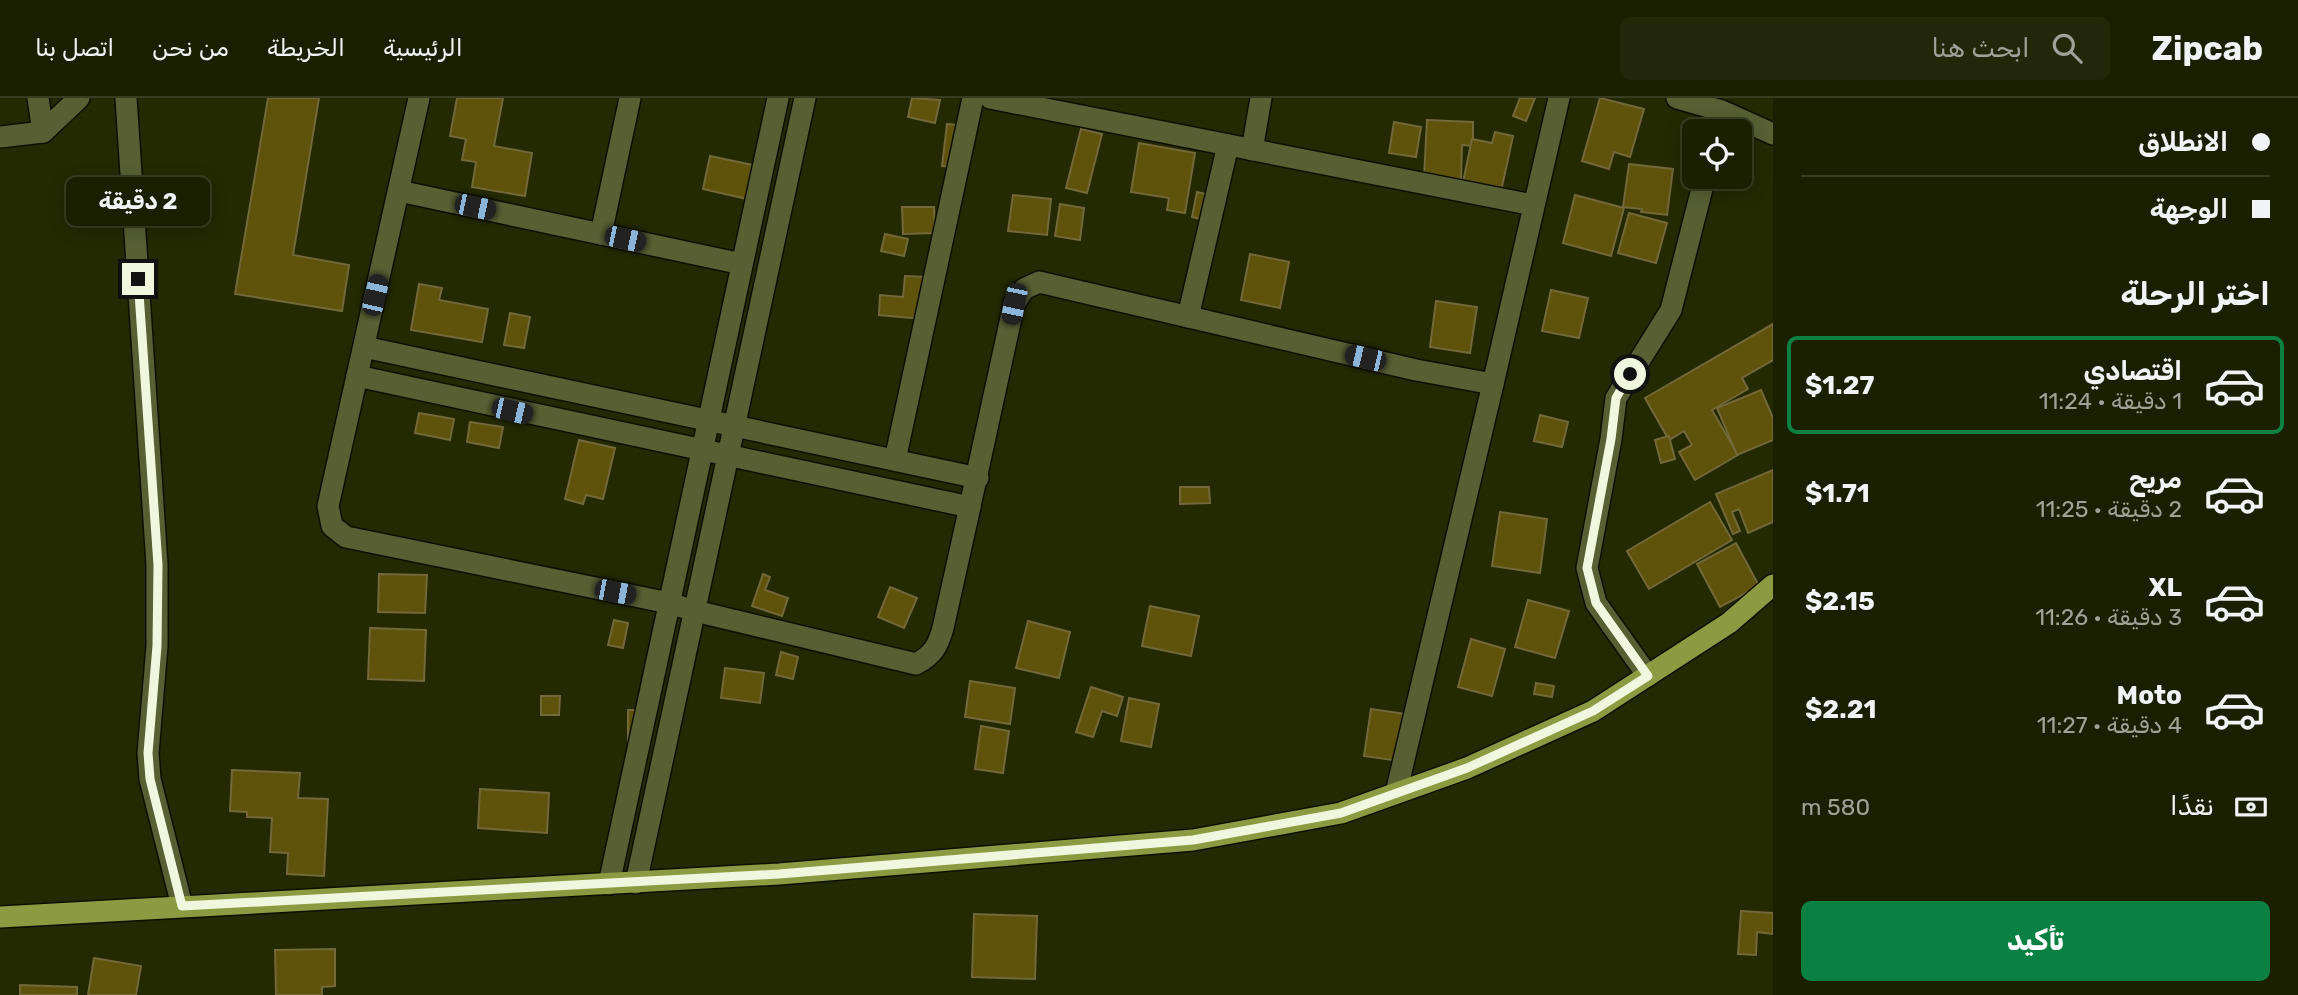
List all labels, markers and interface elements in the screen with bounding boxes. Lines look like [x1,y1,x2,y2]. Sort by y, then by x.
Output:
search box [1620,17,2110,80]
icon: search [2048,29,2086,67]
text: Zipcab [2152,29,2263,68]
text: ابحث هنا [1931,33,2030,64]
text: اتصل بنا [35,34,114,62]
text: من نحن [152,34,229,62]
text: الخريطة [267,34,345,62]
text: الرئيسية [383,34,463,62]
map controls [1682,119,1752,189]
button: locate [1682,119,1752,189]
text: الانطلاق [2138,127,2228,158]
callout: 2 دقيقة [66,178,210,226]
text: 2 دقيقة [99,187,177,215]
car [453,192,498,222]
text: الوجهة [2150,194,2228,225]
car [603,224,648,254]
route end [122,263,154,295]
car [361,272,390,318]
text: اختر الرحلة [2120,275,2270,313]
car [1000,281,1029,327]
car [1343,343,1388,373]
icon: car [2203,354,2266,417]
text: اقتصادي [2083,356,2182,387]
route start [1614,358,1646,390]
text: $1.27 [1805,370,1874,401]
text: 1 دقيقة · 11:24 [2039,387,2182,415]
car [490,396,535,426]
icon: car [2203,462,2266,525]
text: مريح [2129,464,2182,495]
text: $1.71 [1805,478,1870,509]
text: 2 دقيقة · 11:25 [2036,495,2182,523]
icon: car [2203,570,2266,633]
text: XL [2149,572,2182,603]
car [593,578,638,606]
text: $2.15 [1805,586,1875,617]
text: 3 دقيقة · 11:26 [2035,603,2182,631]
icon: car [2203,678,2266,741]
text: Moto [2117,680,2182,711]
text: $2.21 [1805,694,1876,725]
text: 4 دقيقة · 11:27 [2037,711,2182,739]
icon: cash [2232,788,2270,826]
text: نقدًا [2170,791,2214,822]
text: 580 m [1801,793,1870,821]
button: تأكيد [1801,901,2270,981]

